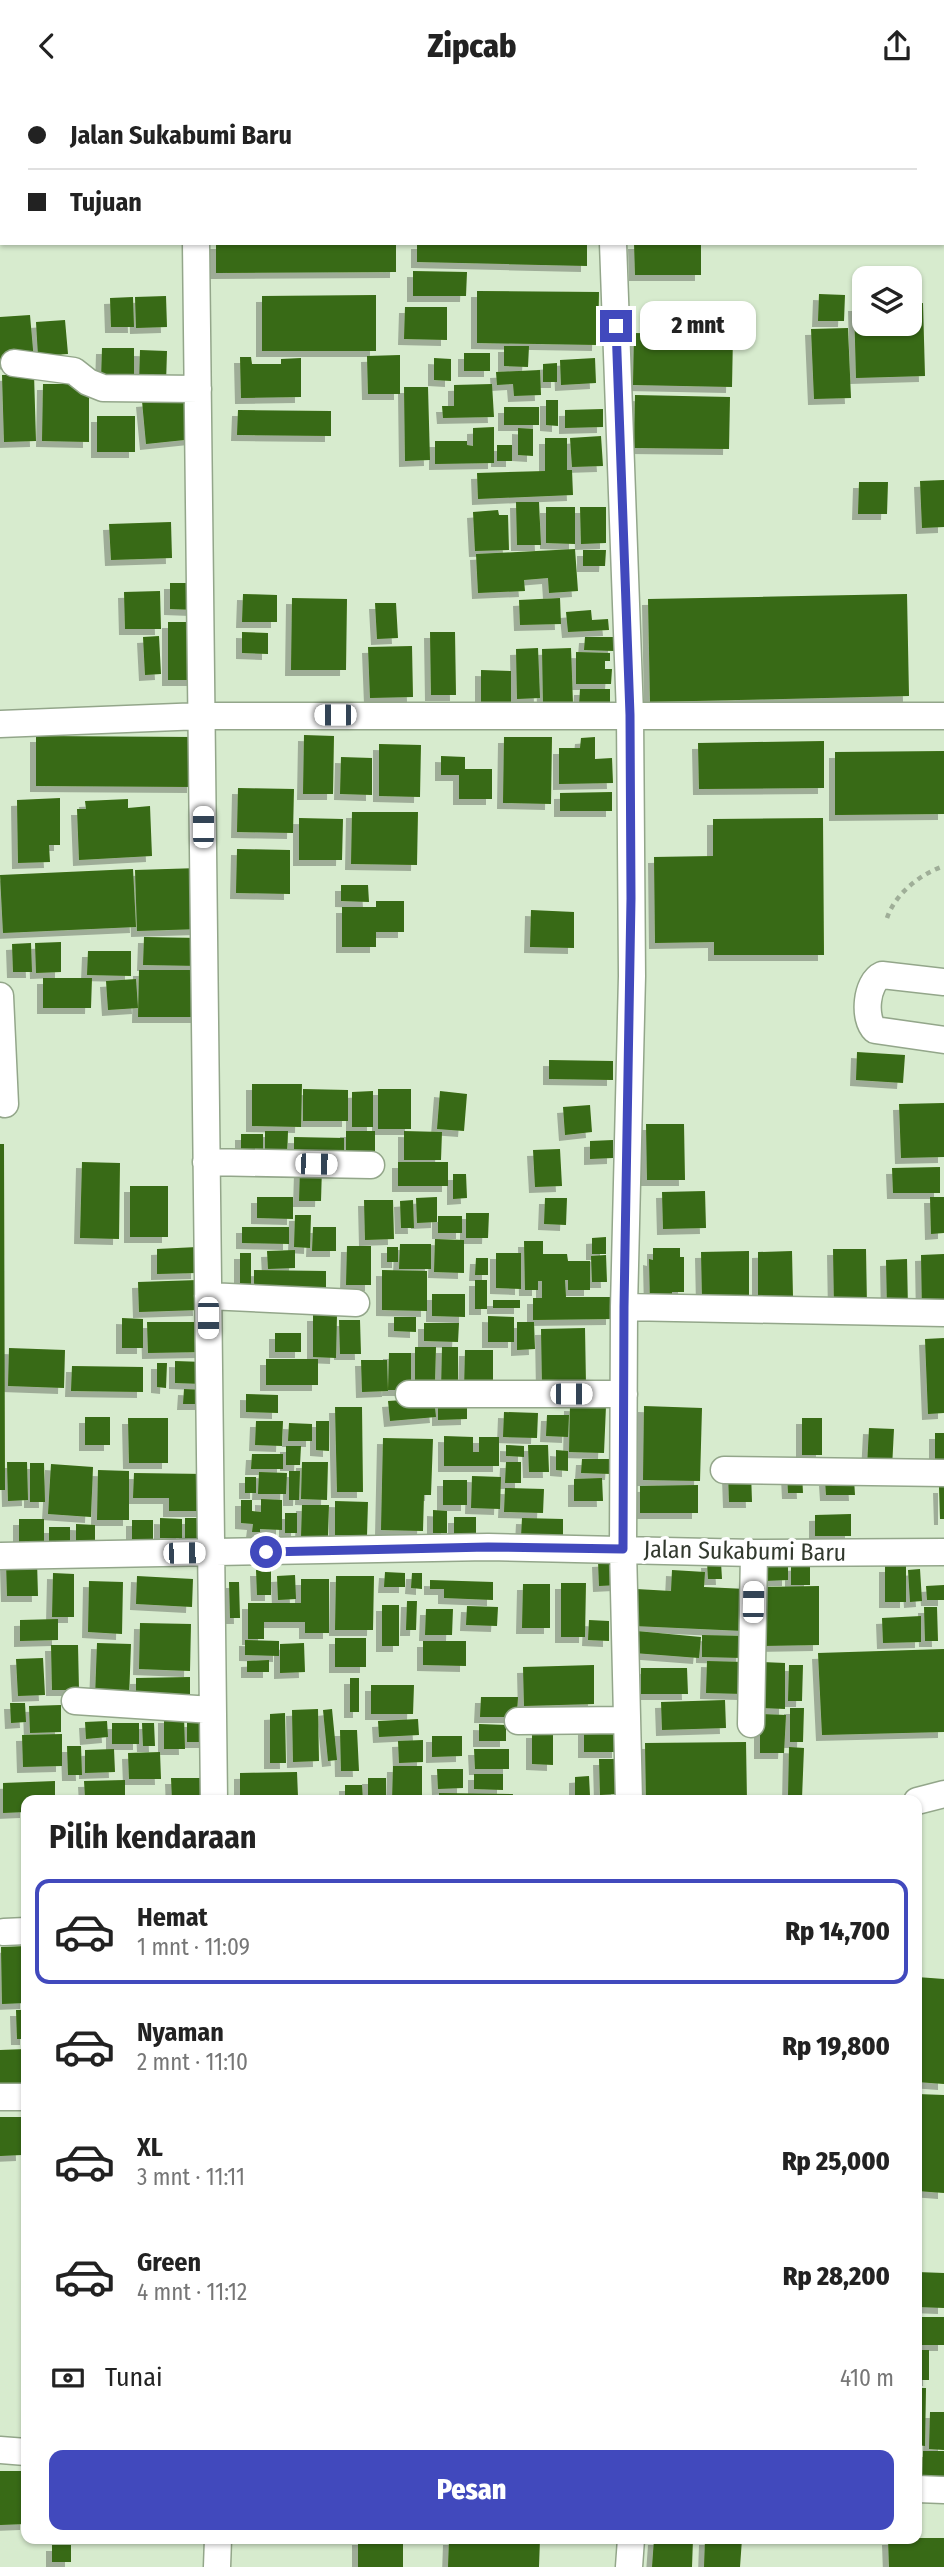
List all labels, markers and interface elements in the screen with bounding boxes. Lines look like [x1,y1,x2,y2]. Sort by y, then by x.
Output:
icon: back [28,27,66,65]
text: Zipcab [428,27,516,65]
icon: share [878,27,916,65]
text: Jalan Sukabumi Baru [70,120,292,151]
text: Tujuan [70,187,142,218]
map controls [852,266,922,336]
button: layers [852,266,922,336]
callout: 2 mnt [640,301,756,351]
route end [600,310,632,342]
text: 2 mnt [671,311,725,339]
car [315,705,357,726]
car [193,806,214,848]
car [295,1153,338,1175]
car [198,1297,219,1339]
car [551,1384,593,1405]
street label: Jalan Sukabumi Baru [643,1535,847,1567]
route start [250,1536,282,1568]
car [163,1542,206,1564]
car [743,1581,764,1623]
text: Pilih kendaraan [49,1818,257,1856]
icon: car [53,1900,116,1963]
text: Hemat [137,1902,208,1933]
text: Rp 14,700 [785,1916,890,1947]
text: 1 mnt · 11:09 [137,1933,250,1961]
icon: car [53,2015,116,2078]
text: Nyaman [137,2017,224,2048]
text: Rp 19,800 [782,2031,890,2062]
text: 2 mnt · 11:10 [137,2048,248,2076]
icon: car [53,2130,116,2193]
text: XL [137,2132,163,2163]
text: Rp 25,000 [782,2146,890,2177]
text: 3 mnt · 11:11 [137,2163,245,2191]
icon: car [53,2245,116,2308]
text: Green [137,2247,201,2278]
text: Rp 28,200 [783,2261,890,2292]
text: 4 mnt · 11:12 [137,2278,247,2306]
icon: cash [49,2359,87,2397]
text: Tunai [105,2362,163,2393]
text: 410 m [840,2364,894,2392]
button: Pesan [49,2450,894,2530]

